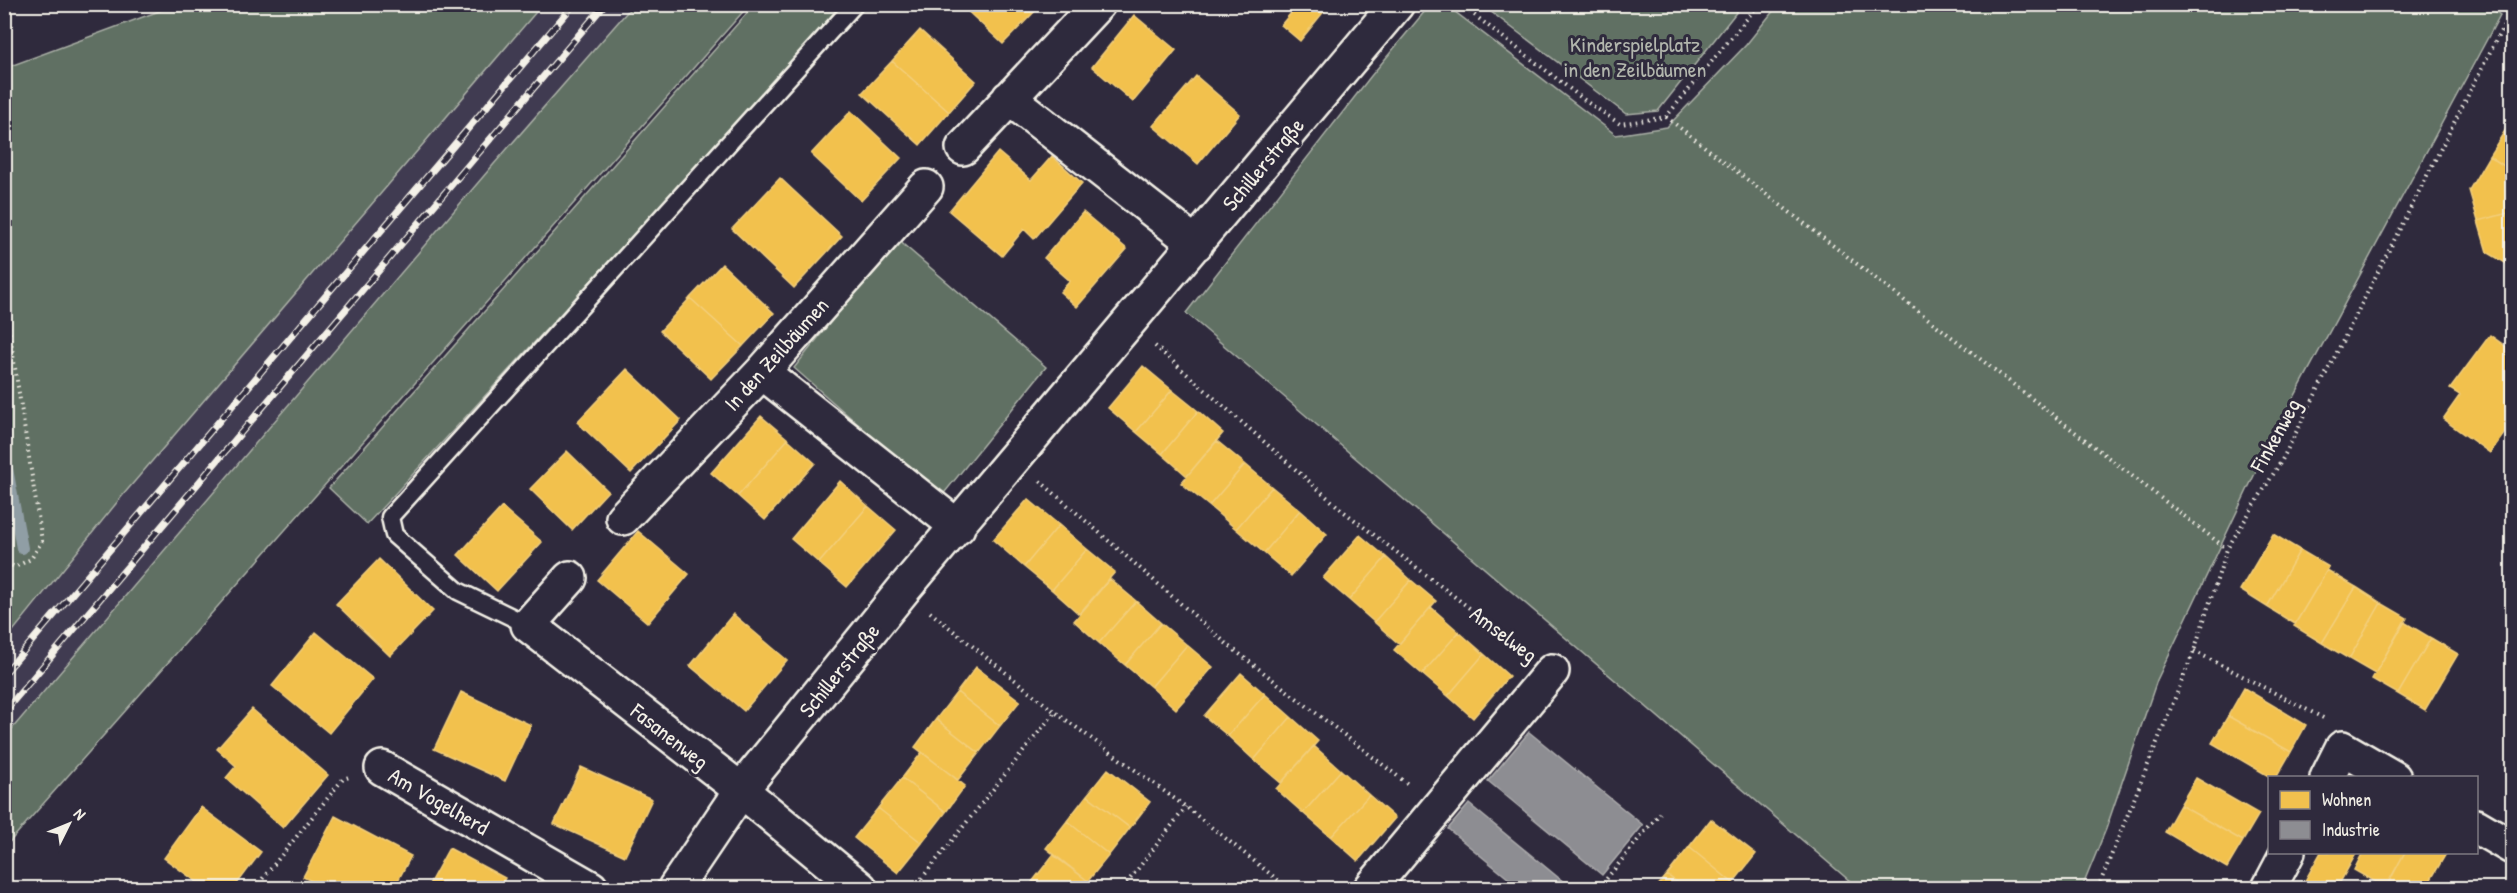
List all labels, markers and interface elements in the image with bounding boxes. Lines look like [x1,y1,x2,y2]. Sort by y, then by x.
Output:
park label: Kinderspielplatz in den Zeilbäumen [1563,29,1707,84]
street label: Schillerstraße [1215,111,1311,217]
street label: In den Zeilbäumen [717,291,835,417]
street label: Finkenweg [2242,393,2307,478]
street label: Amselweg [1464,599,1544,669]
street label: Schillerstraße [792,616,886,723]
street label: Fasanenweg [624,695,715,776]
street label: Am Vogelherd [383,760,495,842]
legend [2268,776,2478,854]
text: Wohnen [2322,787,2371,812]
north arrow [39,794,99,854]
text: N [69,803,91,825]
text: Industrie [2322,817,2380,842]

